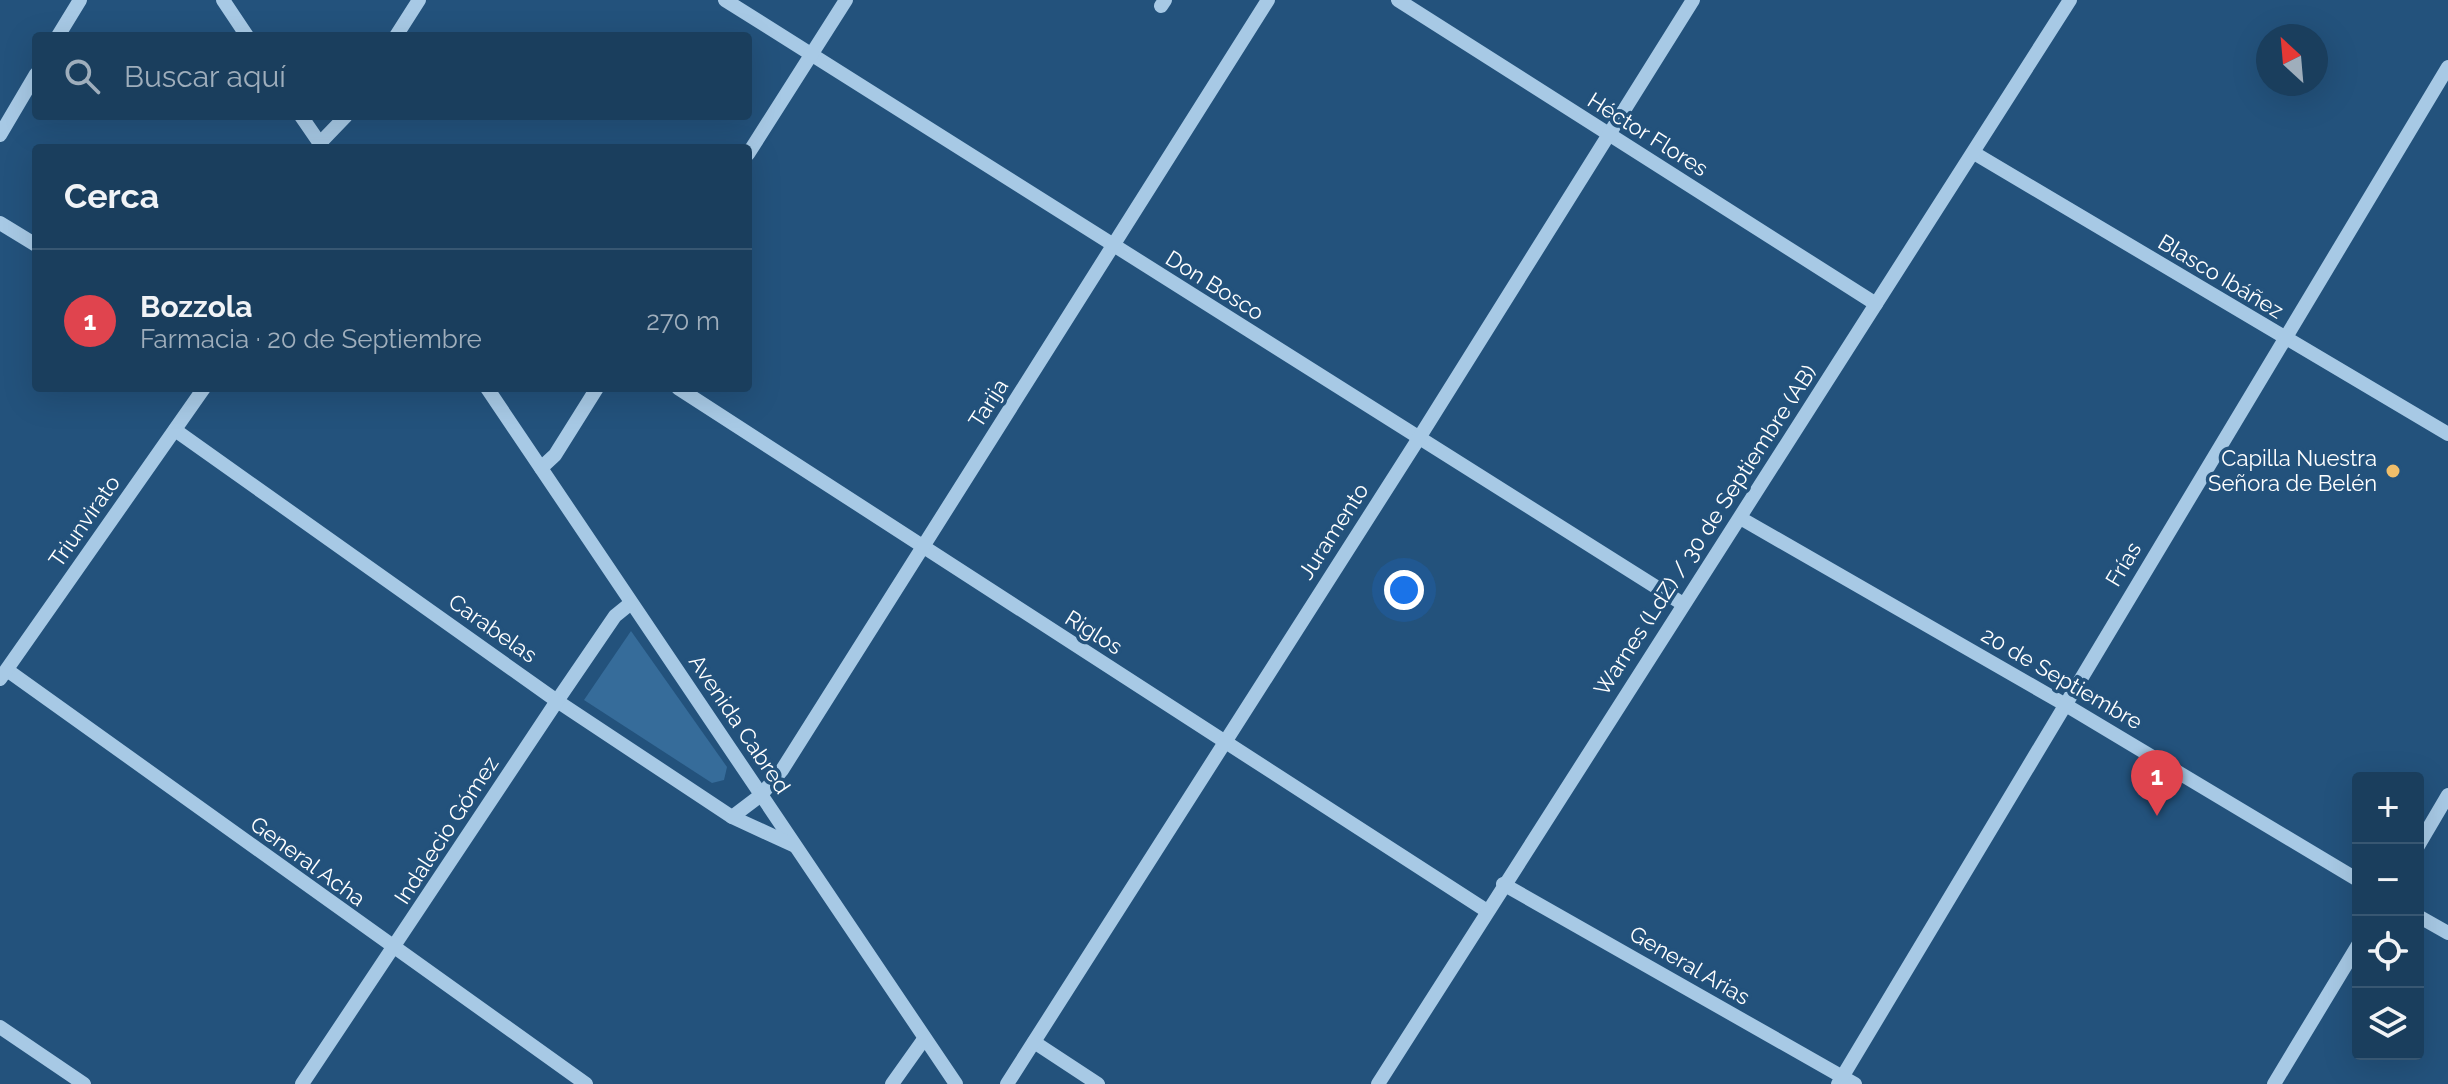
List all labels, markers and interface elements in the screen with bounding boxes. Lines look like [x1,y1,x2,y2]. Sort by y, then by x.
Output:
north arrow [2256,24,2328,96]
search box [32,32,752,120]
icon: search [60,54,104,98]
text: Buscar aquí [124,59,286,94]
street label: Héctor Flores [1583,87,1713,181]
text: Cerca [64,176,159,216]
street label: Blasco Ibáñez [2154,228,2288,324]
street label: Don Bosco [1161,245,1269,325]
text: Bozzola [140,289,253,324]
text: 1 [84,306,96,336]
text: 270 m [646,306,720,336]
text: Farmacia · 20 de Septiembre [140,324,482,354]
street label: Warnes (LdZ) / 30 de Septiembre (AB) [1588,360,1822,700]
street label: Tarija [963,374,1013,432]
place label: Capilla Nuestra Señora de Belén [2208,445,2377,496]
marker: Capilla Nuestra Señora de Belén [2384,462,2402,480]
street label: Triunvirato [43,470,125,572]
street label: Juramento [1292,478,1374,584]
street label: Frías [2100,537,2146,591]
your location [1384,570,1424,610]
street label: Carabelas [444,588,542,668]
street label: Riglos [1061,604,1127,660]
street label: 20 de Septiembre [1977,621,2147,735]
street label: Avenida Cabred [684,650,796,798]
pin: 1 [2131,750,2183,816]
street label: Indalecio Gómez [389,751,504,909]
map controls [2352,772,2424,1060]
button: + [2352,772,2424,844]
street label: General Acha [245,811,371,911]
button: − [2352,844,2424,916]
button: locate [2352,916,2424,988]
street label: General Arias [1625,920,1755,1010]
button: layers [2352,988,2424,1060]

